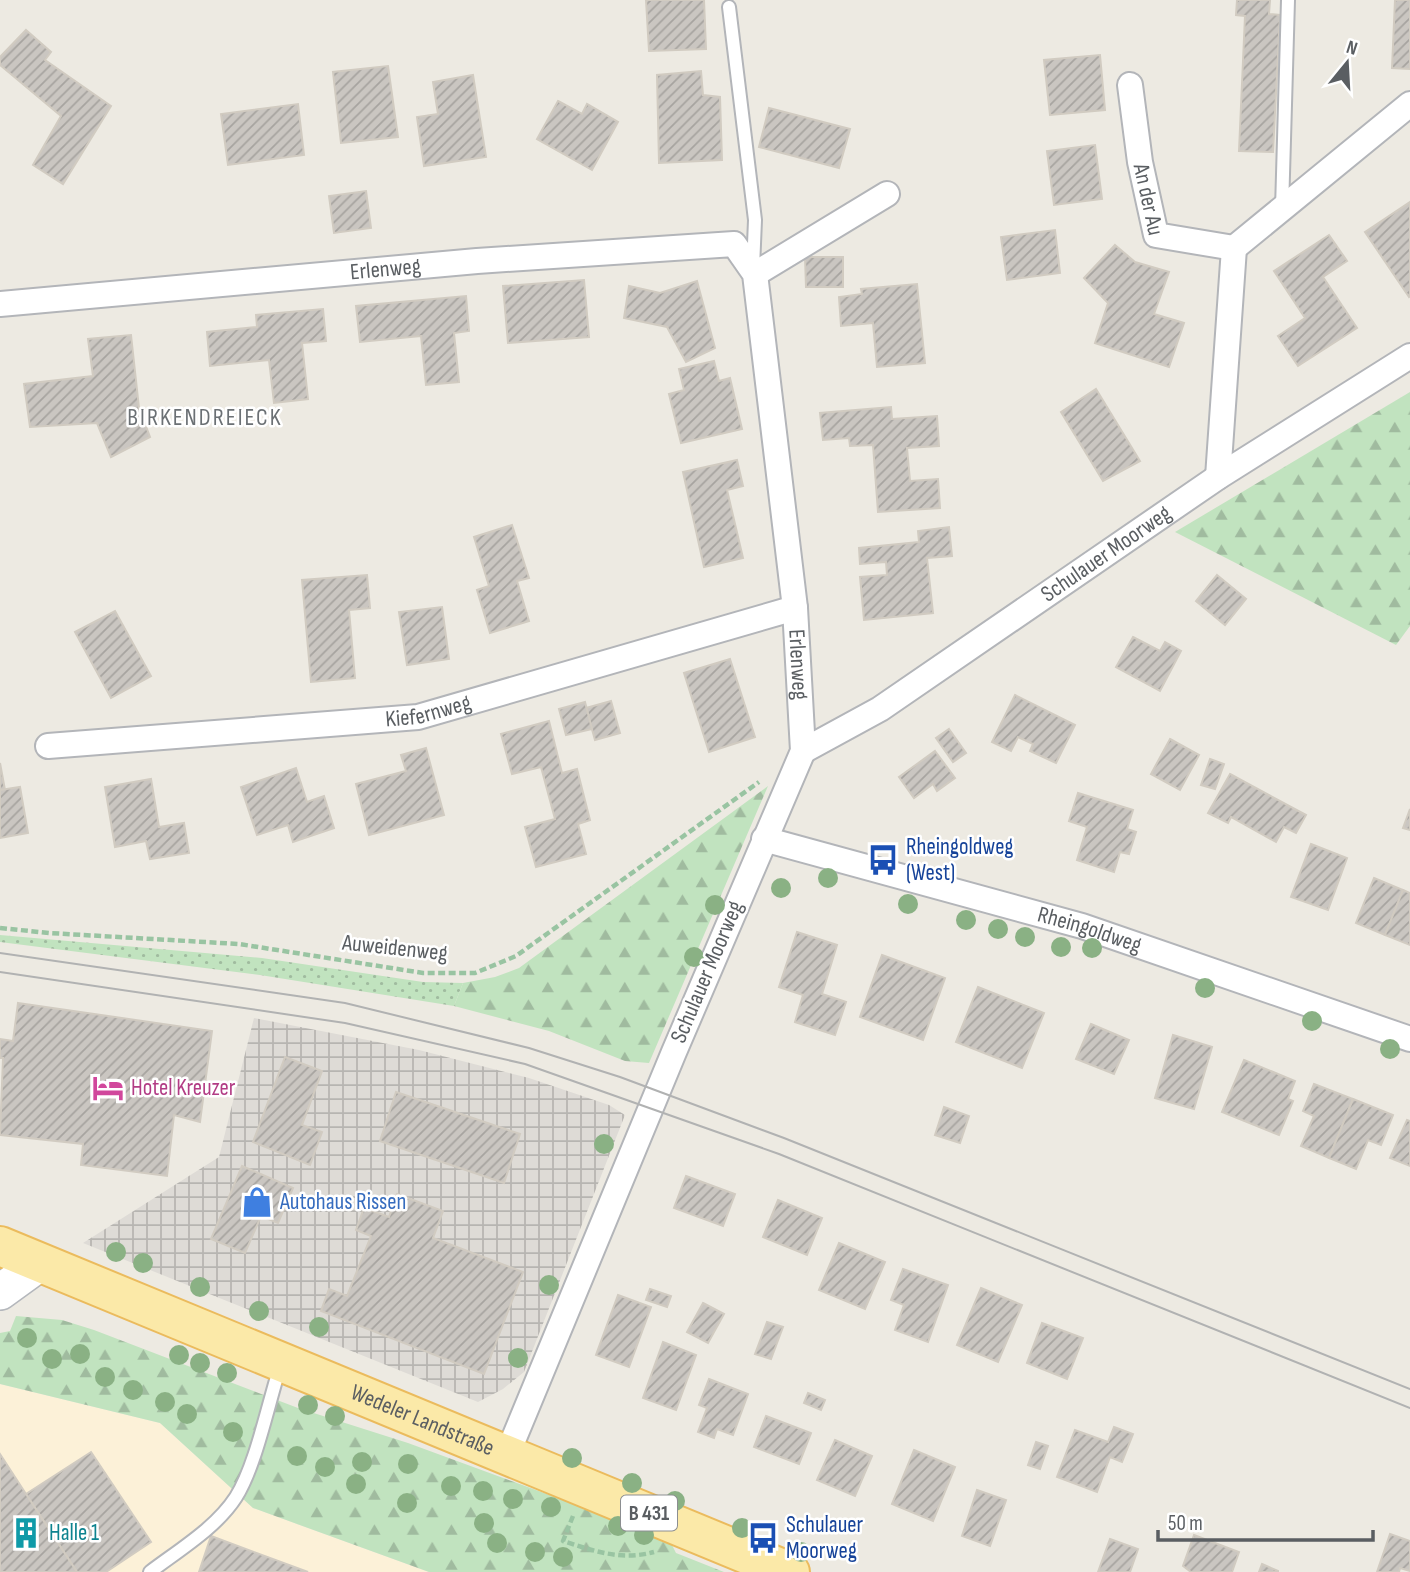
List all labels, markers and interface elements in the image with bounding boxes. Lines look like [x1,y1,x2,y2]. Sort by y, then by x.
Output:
north arrow [1312,28,1382,98]
text: N [1343,36,1360,61]
street label: An der Au [1127,160,1170,238]
street label: Erlenweg [349,252,422,286]
district label: BIRKENDREIECK [127,403,283,432]
street label: Schulauer Moorweg [1036,499,1177,608]
street label: Erlenweg [782,628,814,701]
street label: Kiefernweg [384,688,474,734]
place label: Rheingoldweg (West) [906,833,1014,887]
bus stop icon: Rheingoldweg (West) [866,843,900,877]
street label: Schulauer Moorweg [664,897,750,1047]
street label: Rheingoldweg [1034,900,1145,959]
street label: Auweidenweg [340,928,449,967]
hotel icon: Hotel Kreuzer [91,1071,125,1105]
place label: Hotel Kreuzer [131,1074,236,1102]
shop icon: Autohaus Rissen [240,1185,274,1219]
place label: Autohaus Rissen [279,1188,406,1216]
street label: Wedeler Landstraße [347,1378,498,1462]
road number: B 431 [621,1496,677,1530]
scale bar [1158,1498,1373,1542]
place label: Schulauer Moorweg [786,1511,863,1565]
text: 50 m [1168,1511,1203,1536]
building icon: Halle 1 [9,1516,43,1550]
place label: Halle 1 [49,1519,99,1547]
bus stop icon: Schulauer Moorweg [746,1521,780,1555]

